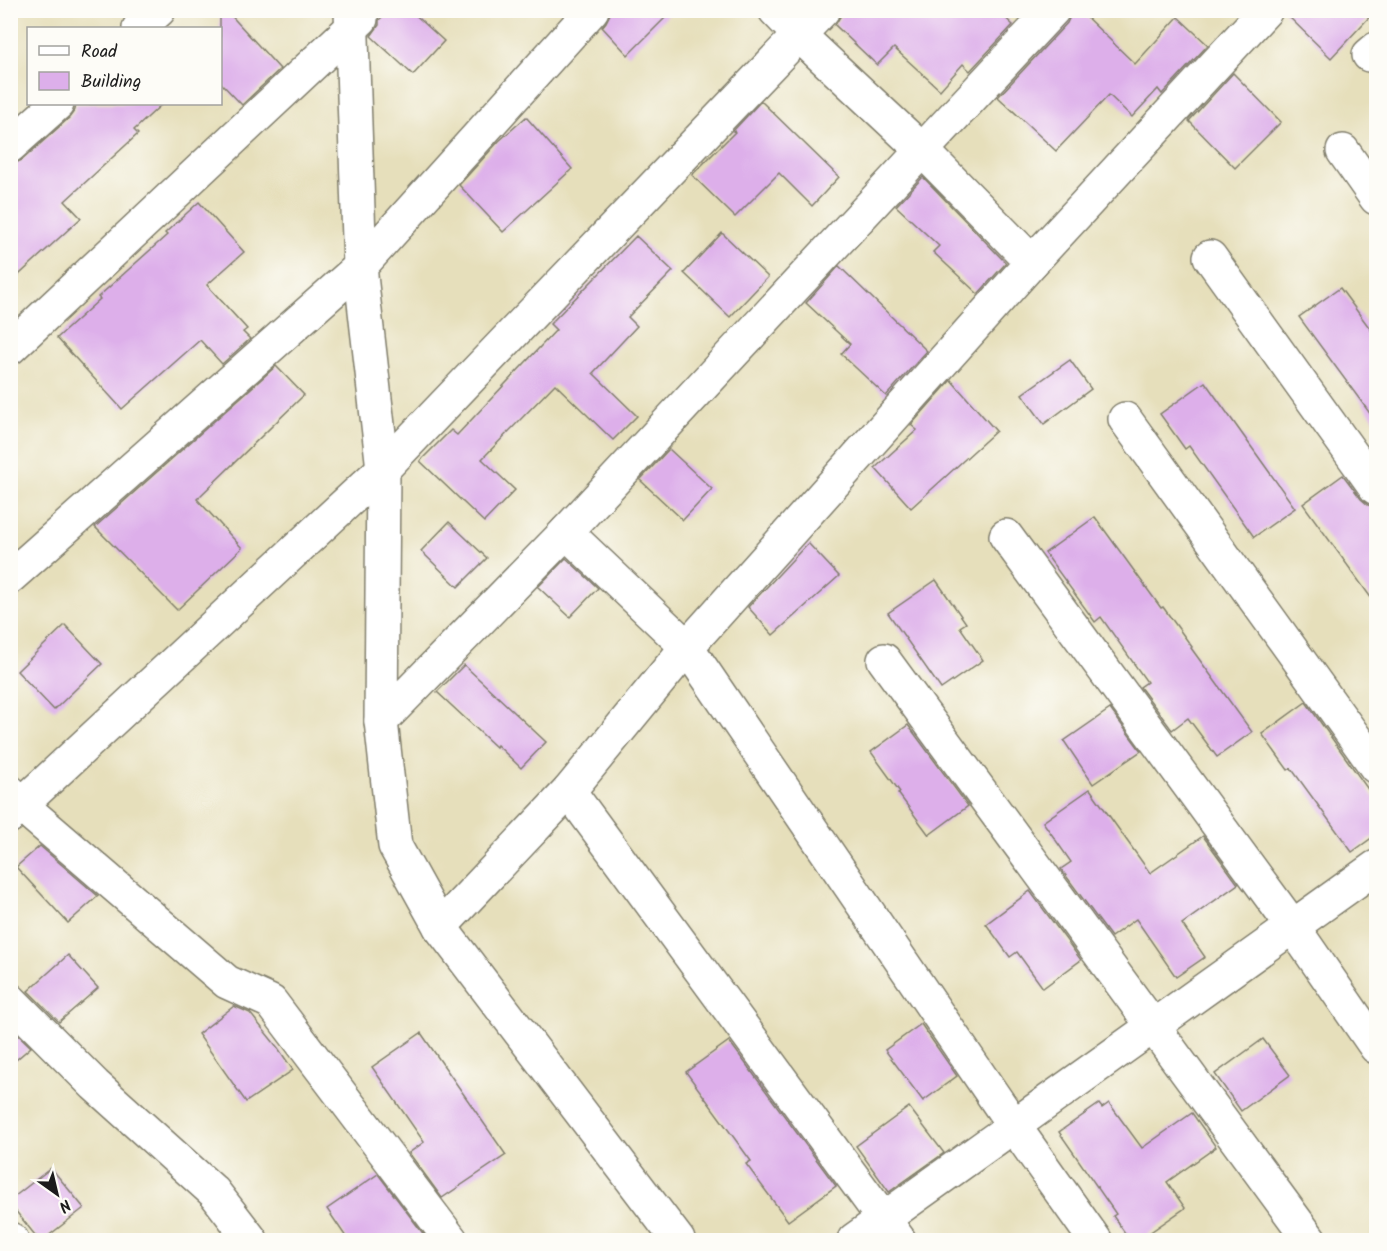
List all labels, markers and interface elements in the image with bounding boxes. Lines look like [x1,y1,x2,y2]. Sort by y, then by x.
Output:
legend [27,27,222,105]
text: Road [81,38,118,67]
text: Building [81,68,141,97]
north arrow [27,1164,87,1224]
text: N [53,1192,76,1218]

